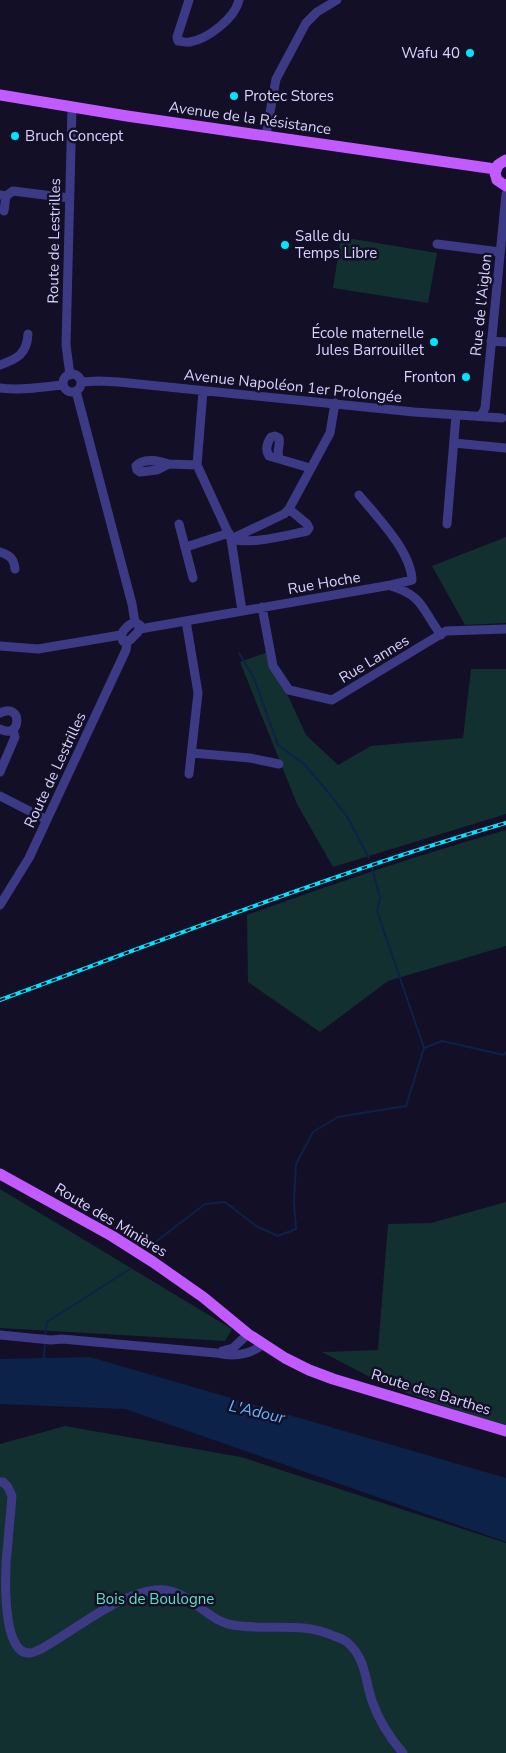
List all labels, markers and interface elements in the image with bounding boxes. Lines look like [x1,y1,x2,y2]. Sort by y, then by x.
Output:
place label: Wafu 40 [401,43,460,63]
marker: Wafu 40 [464,47,476,59]
place label: Protec Stores [244,86,334,106]
marker: Protec Stores [228,90,240,102]
street label: Avenue de la Résistance [167,97,333,139]
place label: Bruch Concept [25,126,124,146]
marker: Bruch Concept [9,130,21,142]
street label: Route de Lestrilles [43,178,65,304]
place label: Salle du Temps Libre [295,226,377,263]
marker: Salle du Temps Libre [279,239,291,251]
street label: Rue de l'Aiglon [466,253,496,357]
place label: École maternelle Jules Barrouillet [311,323,425,360]
marker: École maternelle Jules Barrouillet [428,336,440,348]
street label: Avenue Napoléon 1er Prolongée [183,365,403,407]
place label: Fronton [404,367,456,387]
marker: Fronton [460,371,472,383]
street label: Rue Hoche [286,567,362,599]
street label: Rue Lannes [335,630,413,688]
street label: Route de Lestrilles [19,709,91,831]
street label: Route des Minières [51,1178,171,1262]
street label: Route des Barthes [369,1364,493,1420]
water label: L'Adour [227,1395,288,1429]
park label: Bois de Boulogne [96,1589,214,1609]

